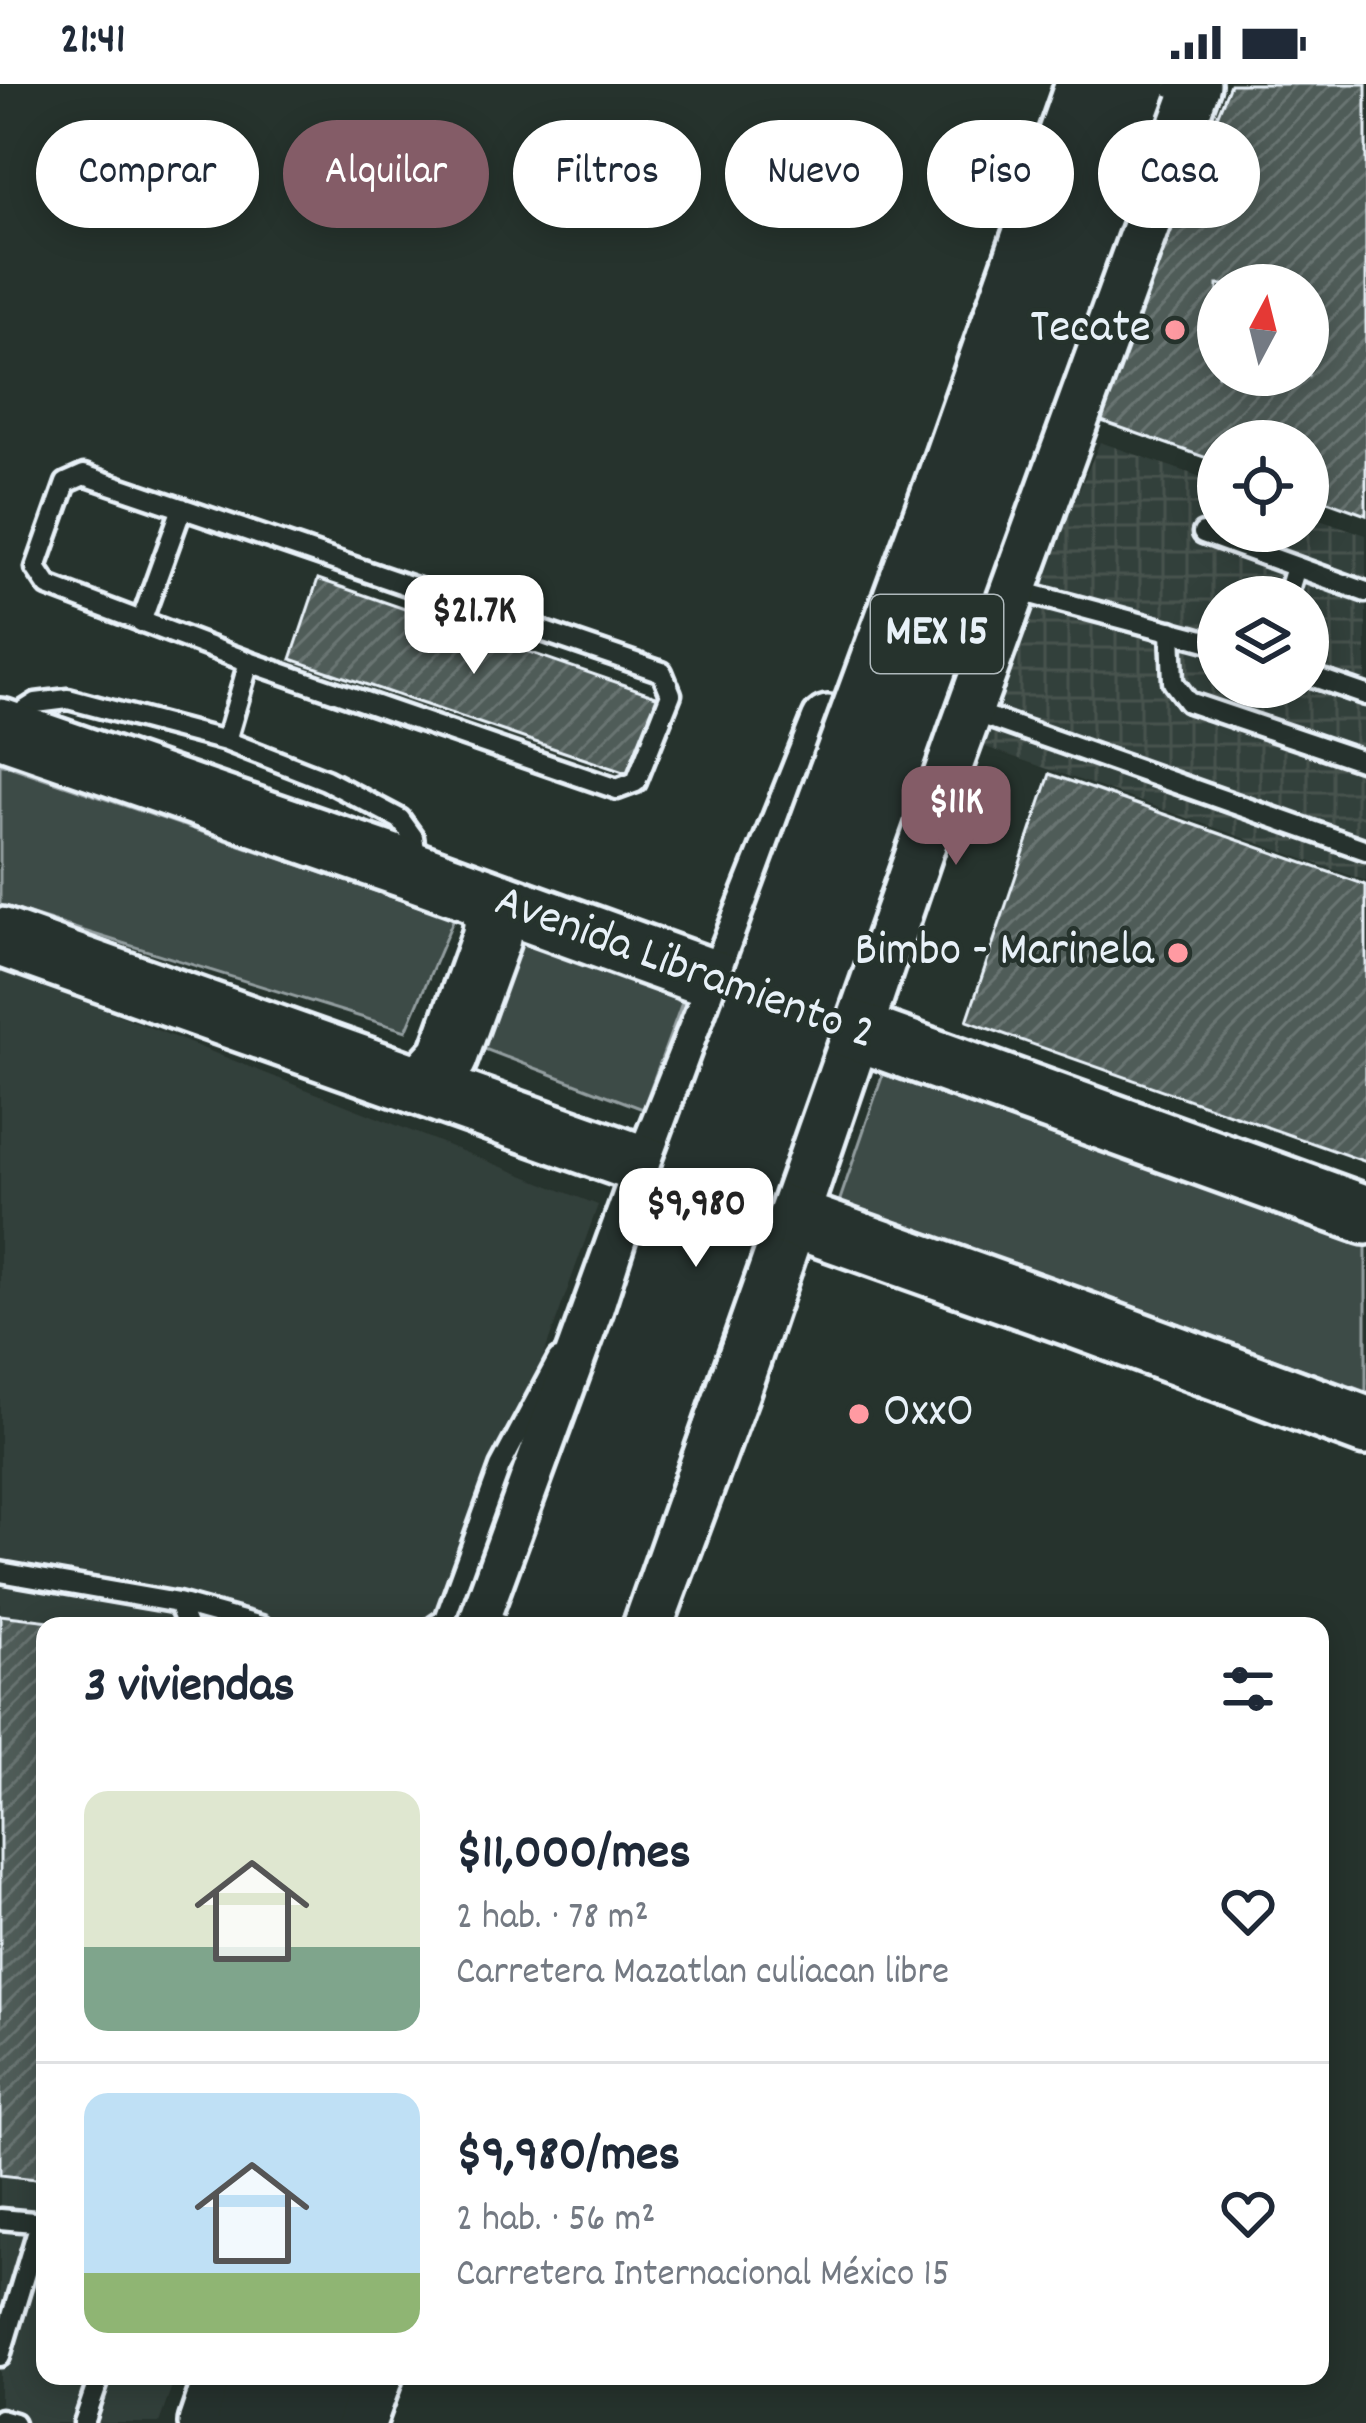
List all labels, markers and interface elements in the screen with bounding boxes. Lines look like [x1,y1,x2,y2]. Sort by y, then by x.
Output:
text: 21:41 [60,10,126,74]
chip: Comprar [36,120,259,228]
chip: Alquilar [283,120,489,228]
chip: Filtros [513,120,701,228]
chip: Nuevo [725,120,903,228]
chip: Piso [927,120,1074,228]
chip: Casa [1098,120,1260,228]
north arrow [1197,264,1329,396]
map controls [1197,264,1329,708]
place label: Tecate [1030,296,1151,365]
marker: Tecate [1162,317,1188,343]
button: locate [1197,420,1329,552]
pin: $21.7K [376,575,572,677]
button: layers [1197,576,1329,708]
text: $21.7K [432,586,516,641]
road number: MEX 15 [871,595,1003,673]
pin: $11K [885,766,1027,868]
text: $11K [929,777,983,832]
street label: Avenida Libramiento 2 [484,869,884,1071]
place label: Bimbo - Marinela [854,919,1155,988]
marker: Bimbo - Marinela [1165,940,1191,966]
pin: $9,980 [598,1168,794,1270]
text: $9,980 [646,1179,746,1234]
place label: OxxO [883,1380,974,1449]
marker: OxxO [846,1401,872,1427]
text: 3 viviendas [84,1653,295,1725]
icon: filters [1215,1656,1281,1722]
text: $11,000/mes [456,1820,691,1892]
icon: home [180,1839,324,1983]
icon: heart [1215,1878,1281,1944]
text: 2 hab. · 78 m² [456,1892,649,1947]
text: Carretera Mazatlan culiacan libre [456,1947,949,2002]
text: $9,980/mes [456,2122,680,2194]
icon: home [180,2141,324,2285]
icon: heart [1215,2180,1281,2246]
text: 2 hab. · 56 m² [456,2194,655,2249]
text: Carretera Internacional México 15 [456,2249,950,2304]

